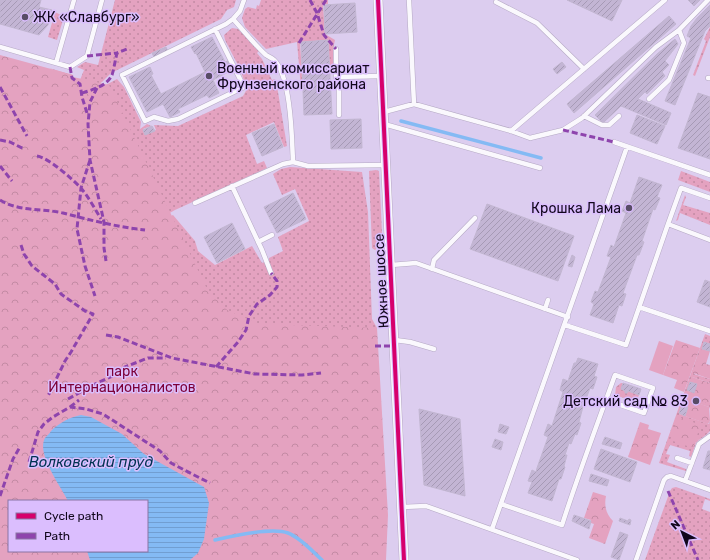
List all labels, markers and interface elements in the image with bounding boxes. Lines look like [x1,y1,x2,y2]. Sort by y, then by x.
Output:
place label: ЖК «Славбург» [33,9,139,26]
marker: ЖК «Славбург» [20,12,30,22]
place label: Военный комиссариат Фрунзенского района [217,60,369,93]
marker: Военный комиссариат Фрунзенского района [204,71,214,81]
place label: Крошка Лама [531,200,621,217]
marker: Крошка Лама [624,203,634,213]
street label: Южное шоссе [371,233,392,329]
park label: парк Интернационалистов [48,363,196,396]
place label: Детский сад № 83 [563,393,688,410]
marker: Детский сад № 83 [691,396,701,406]
water label: Волковский пруд [29,453,153,471]
legend [8,500,148,552]
text: Cycle path [44,509,103,523]
north arrow [662,512,702,552]
text: N [668,517,683,532]
text: Path [44,529,70,543]

